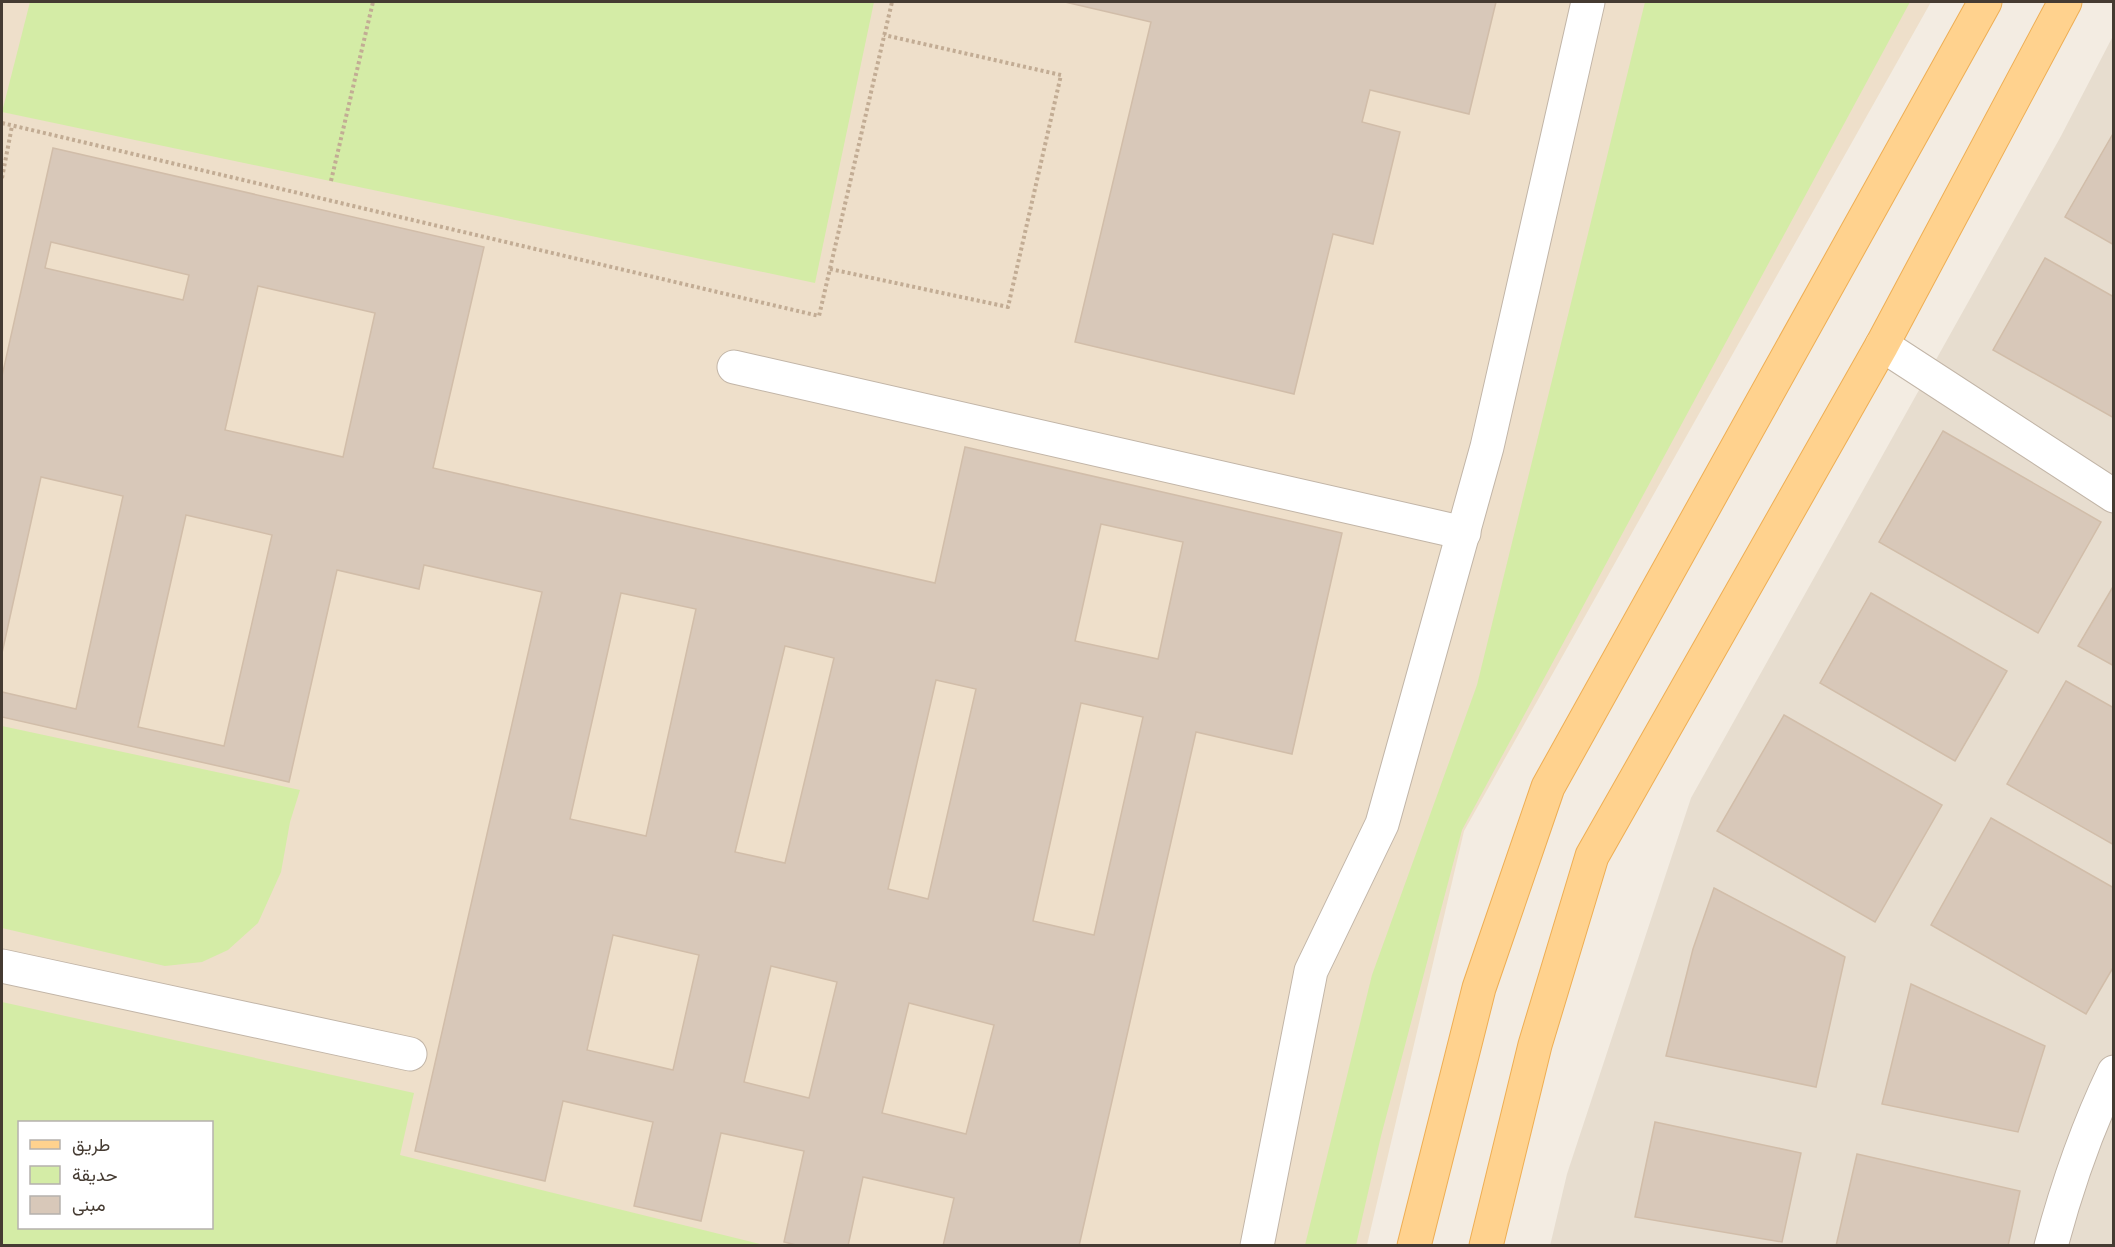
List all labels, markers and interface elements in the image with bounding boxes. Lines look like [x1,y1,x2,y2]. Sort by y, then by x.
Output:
legend [18,1121,213,1229]
text: طريق [72,1134,110,1156]
text: حديقة [72,1164,118,1185]
text: مبنى [72,1194,106,1216]

